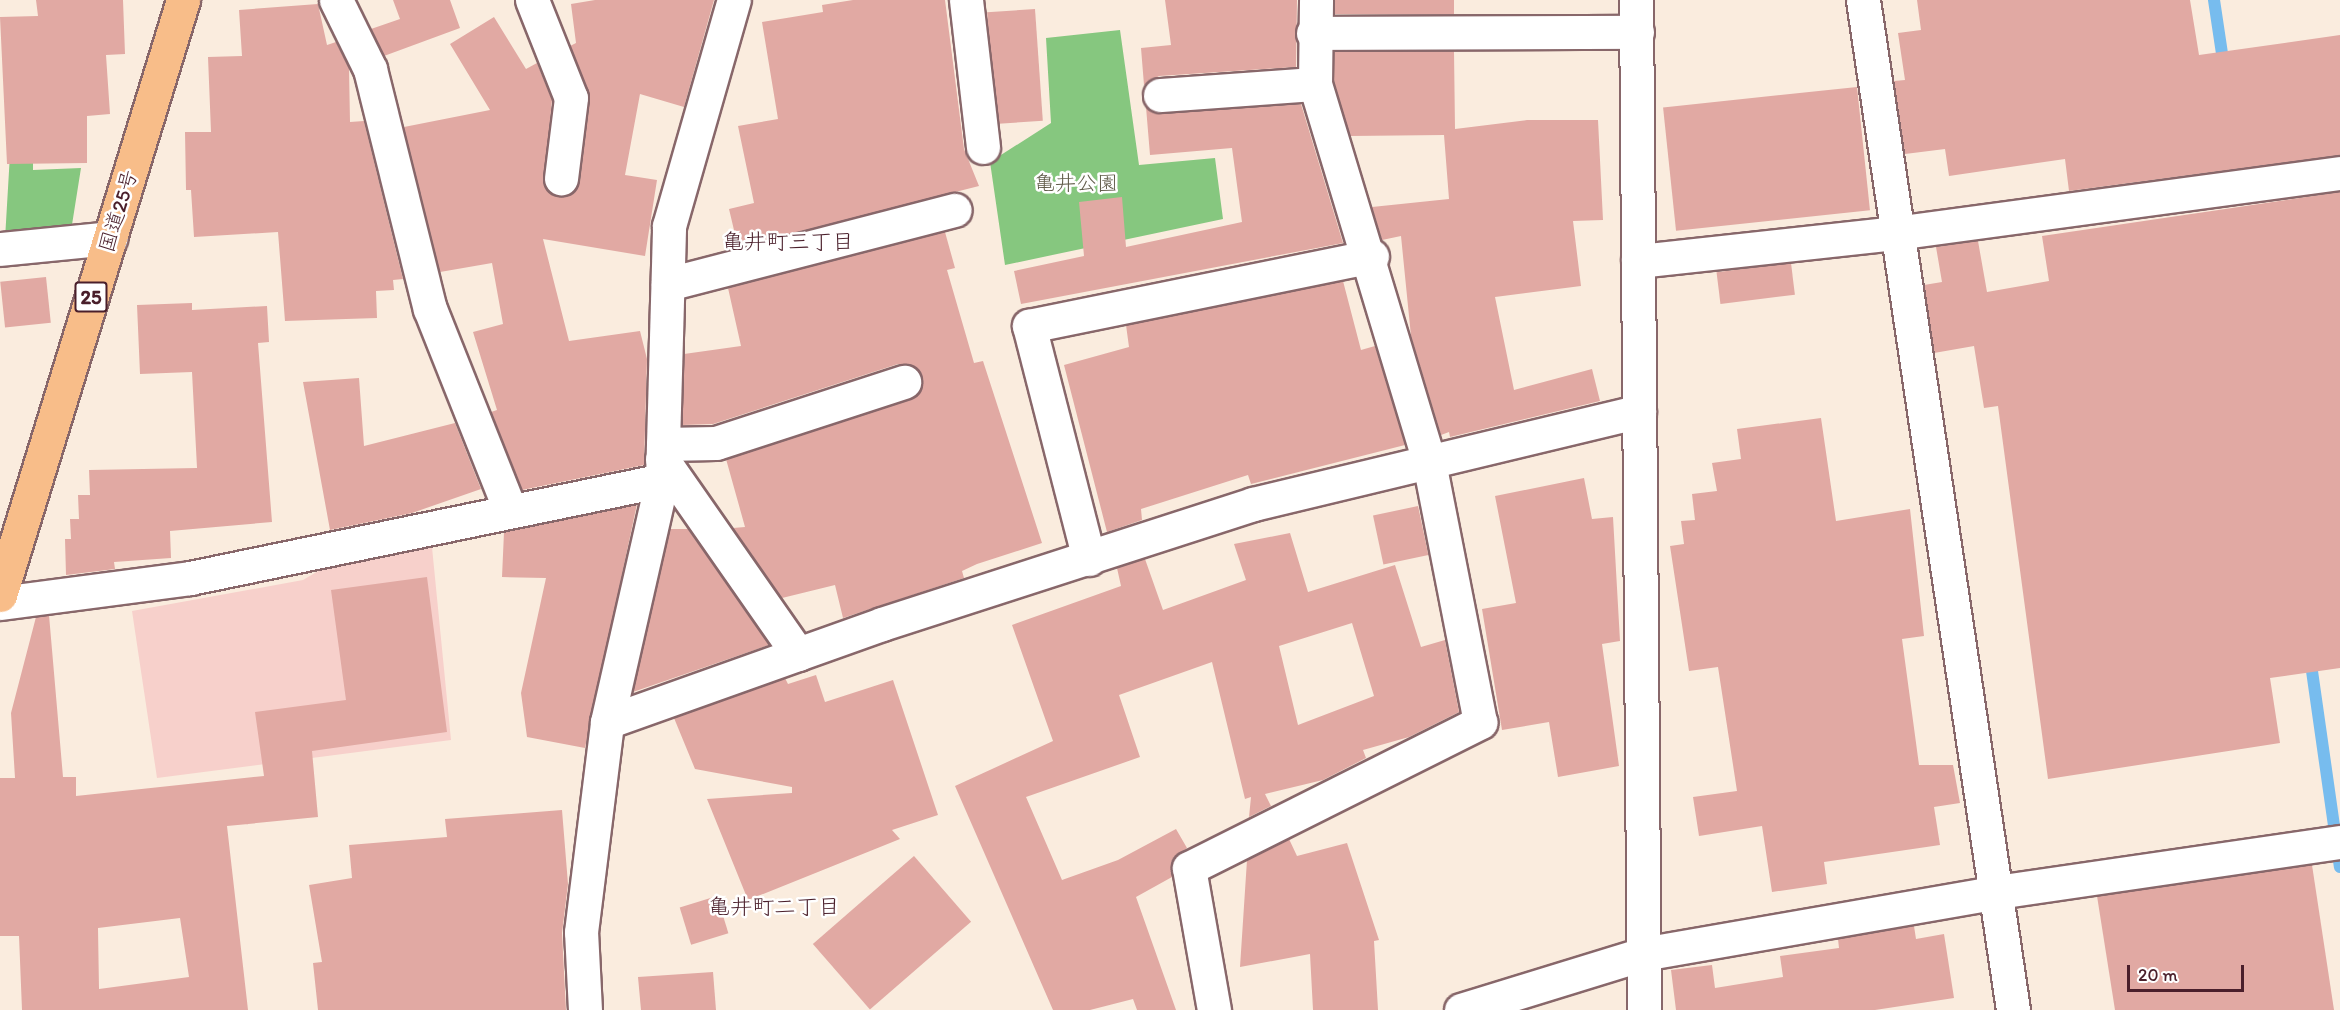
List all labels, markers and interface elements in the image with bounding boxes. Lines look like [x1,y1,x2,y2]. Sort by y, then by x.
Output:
street label: 国道25号 [94,167,142,255]
park label: 亀井公園 [1034,170,1118,196]
district label: 亀井町三丁目 [722,229,854,255]
road number: 25 [73,280,109,314]
district label: 亀井町二丁目 [708,894,840,920]
scale bar [2130,953,2247,991]
text: 20 m [2138,964,2178,986]

